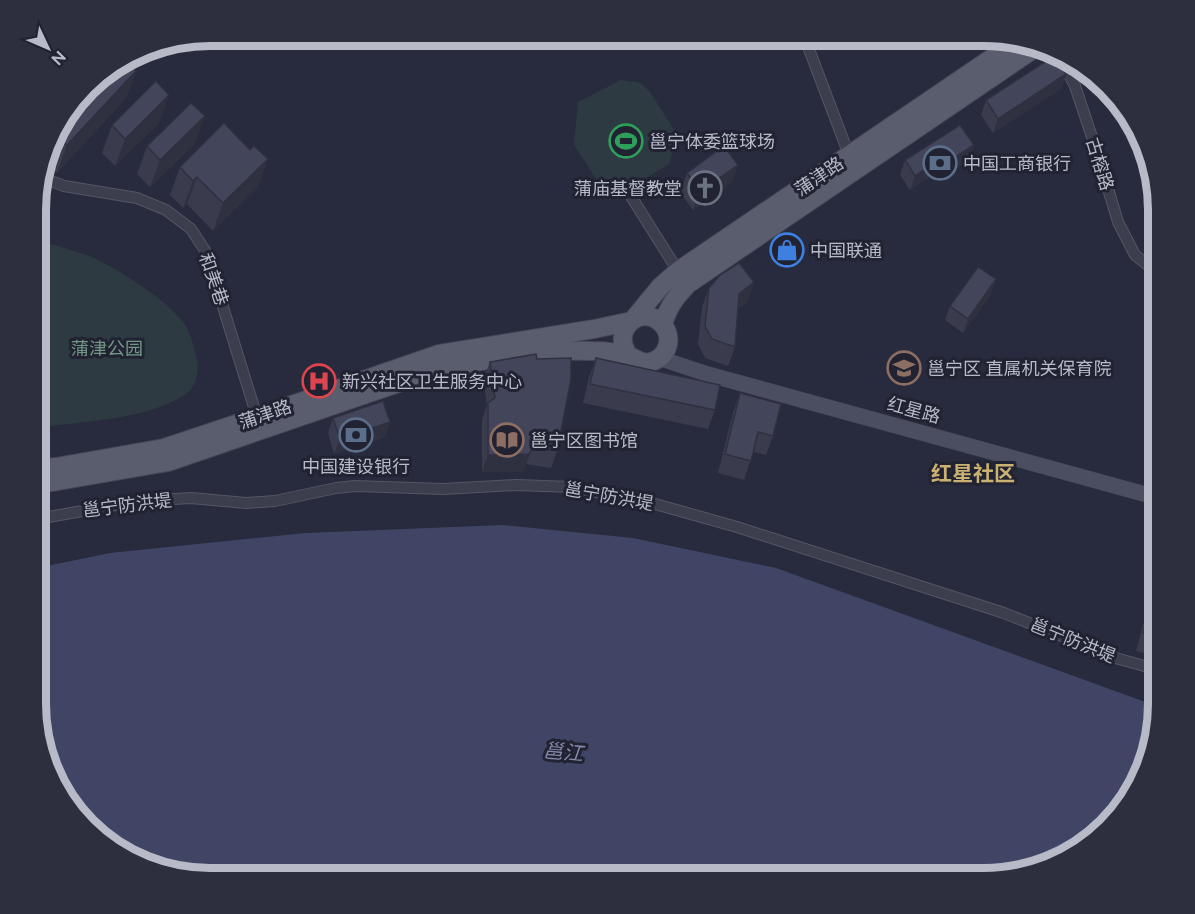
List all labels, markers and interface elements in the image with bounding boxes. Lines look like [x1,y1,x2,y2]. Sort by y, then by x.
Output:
north arrow [18,18,78,78]
text: N [47,47,70,69]
sports icon: 邕宁体委篮球场 [608,123,644,159]
place label: 邕宁体委篮球场 [649,131,775,152]
street label: 古榕路 [1082,135,1118,193]
bank icon: 中国工商银行 [922,145,958,181]
street label: 蒲津路 [791,152,847,200]
place label: 中国工商银行 [963,153,1071,174]
church icon: 蒲庙基督教堂 [687,170,723,206]
place label: 蒲庙基督教堂 [574,178,682,199]
shop icon: 中国联通 [769,232,805,268]
place label: 中国联通 [810,240,882,261]
street label: 和美巷 [195,250,233,308]
park label: 蒲津公园 [71,338,143,359]
school or university icon: 邕宁区 直属机关保育院 [886,350,922,386]
place label: 邕宁区 直属机关保育院 [927,358,1112,379]
hospital icon: 新兴社区卫生服务中心 [301,363,337,399]
place label: 新兴社区卫生服务中心 [342,371,522,392]
street label: 红星路 [885,393,943,427]
street label: 蒲津路 [236,395,294,433]
bank icon: 中国建设银行 [338,417,374,453]
library icon: 邕宁区图书馆 [489,422,525,458]
place label: 邕宁区图书馆 [530,430,638,451]
place label: 中国建设银行 [302,456,410,477]
district label: 红星社区 [931,461,1015,486]
street label: 邕宁防洪堤 [563,478,655,514]
street label: 邕宁防洪堤 [81,489,173,521]
street label: 邕宁防洪堤 [1027,613,1119,667]
water label: 邕江 [542,738,586,766]

